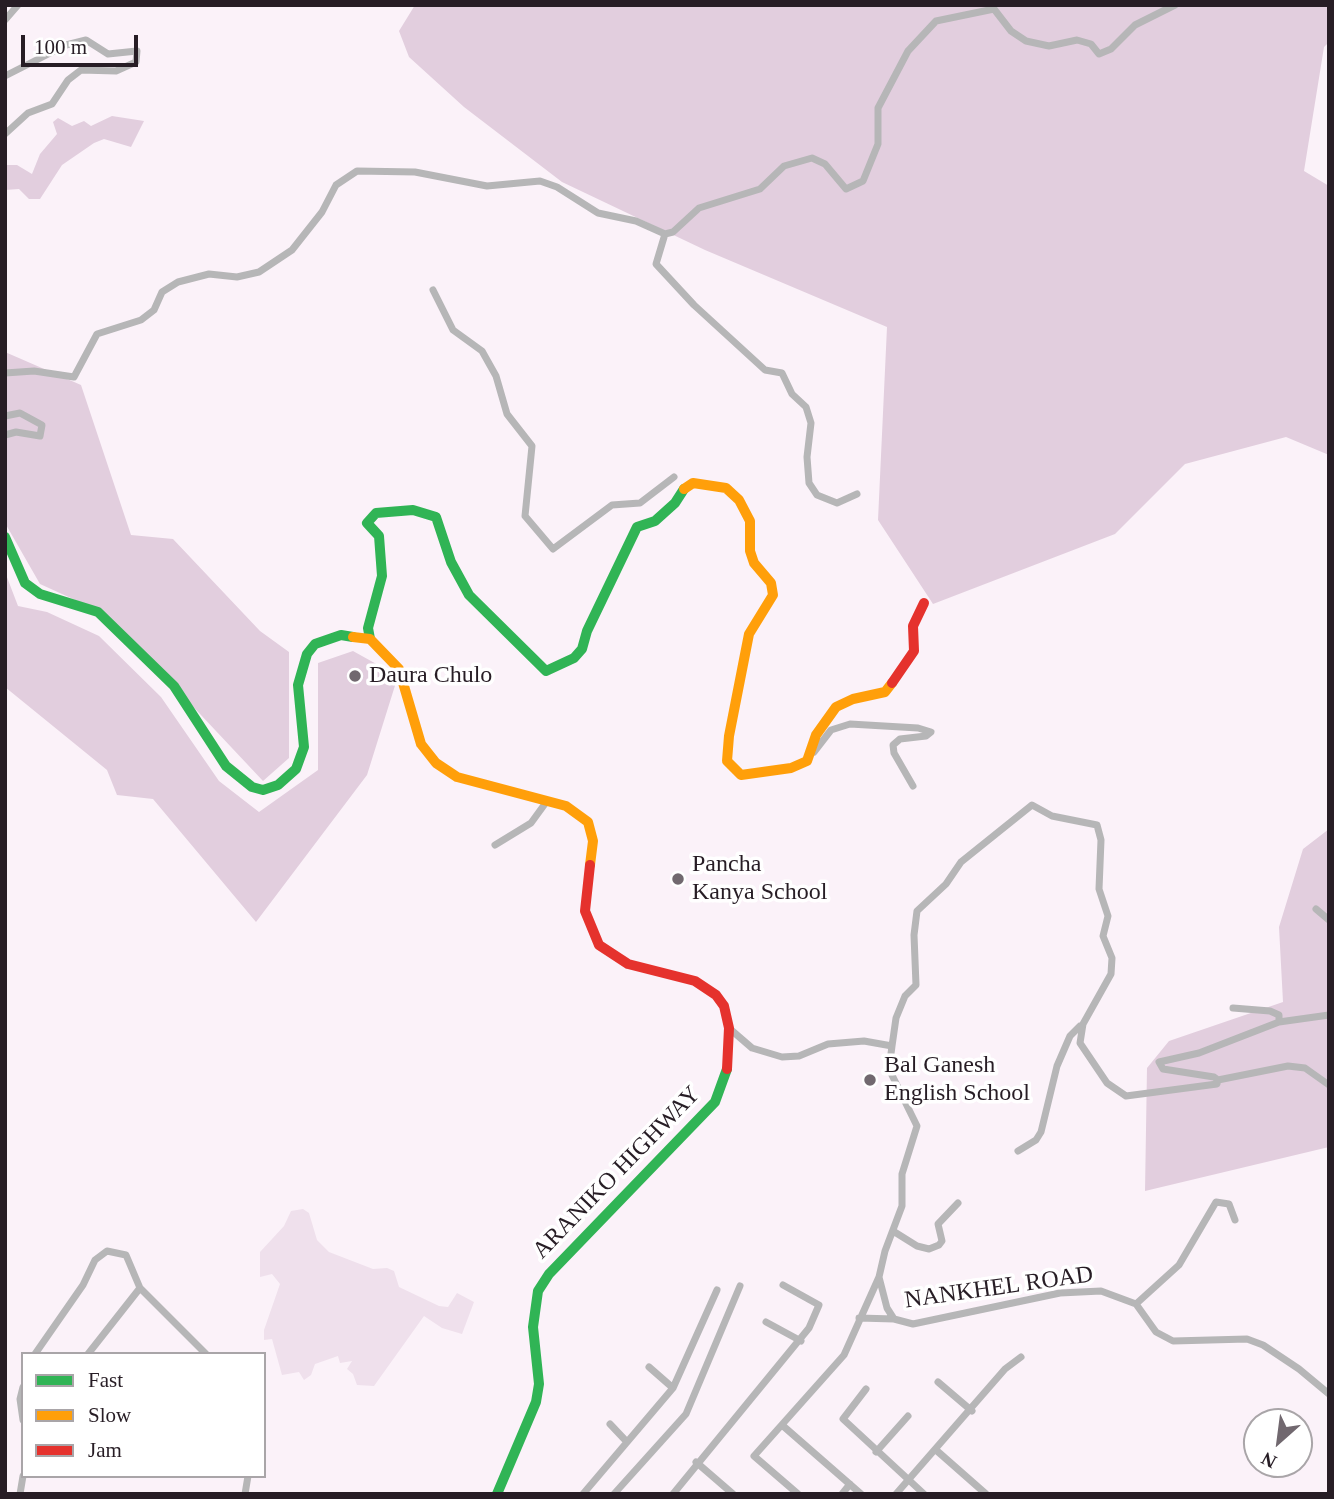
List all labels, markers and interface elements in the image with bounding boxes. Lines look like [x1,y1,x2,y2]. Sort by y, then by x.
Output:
scale bar [24,21,142,65]
text: 100 m [34,35,87,59]
place label: Daura Chulo [369,662,509,690]
marker: Daura Chulo [347,668,363,684]
place label: Pancha Kanya School [692,851,842,907]
marker: Pancha Kanya School [670,871,686,887]
place label: Bal Ganesh English School [884,1052,1047,1108]
marker: Bal Ganesh English School [862,1072,878,1088]
street label: ARANIKO HIGHWAY [530,1083,704,1263]
street label: NANKHEL ROAD [907,1261,1091,1315]
legend [21,1352,266,1478]
text: Fast [88,1368,123,1392]
text: Slow [88,1403,131,1427]
north arrow [1243,1408,1313,1478]
text: Jam [88,1438,122,1462]
text: N [1258,1448,1280,1473]

